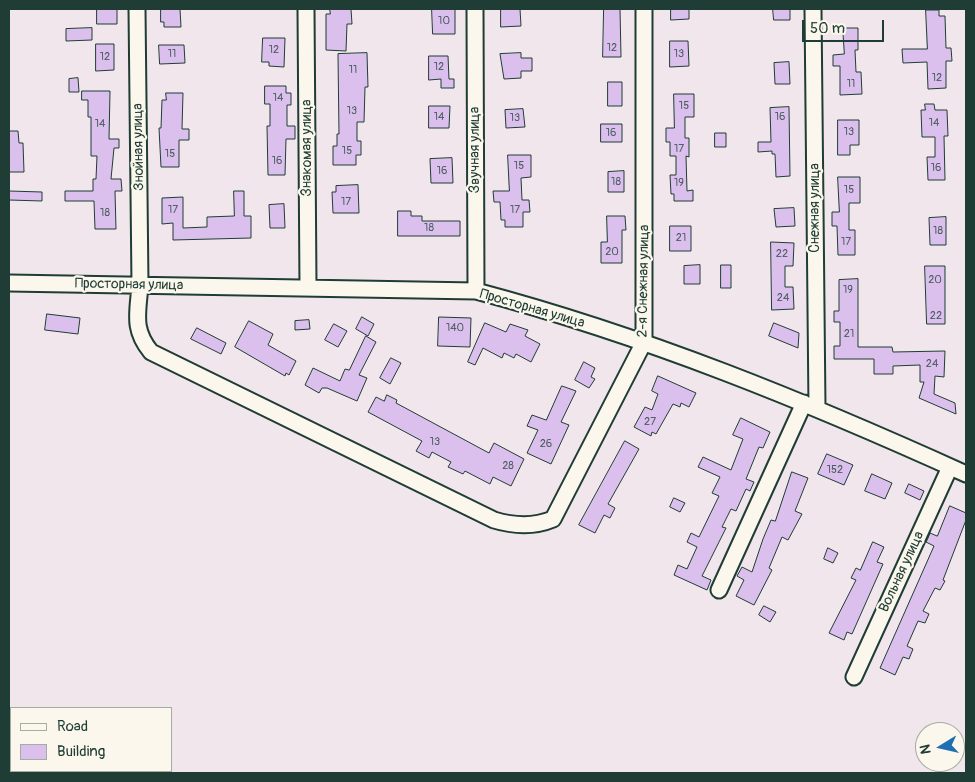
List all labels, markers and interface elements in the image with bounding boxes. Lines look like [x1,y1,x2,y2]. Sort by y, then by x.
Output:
scale bar [805,10,888,42]
house number: 10 [438,14,450,28]
text: 50 m [810,19,845,38]
house number: 12 [607,41,617,55]
house number: 12 [269,43,279,57]
house number: 11 [168,47,176,61]
house number: 13 [674,47,684,61]
house number: 12 [100,50,110,64]
house number: 12 [434,60,444,74]
house number: 11 [349,63,357,77]
house number: 12 [932,71,942,85]
house number: 11 [847,77,855,91]
house number: 14 [273,91,283,105]
house number: 15 [679,99,689,113]
street label: Знакомая улица [299,100,315,196]
street label: Знойная улица [130,103,148,191]
house number: 13 [347,104,357,118]
street label: Звучная улица [467,107,483,193]
house number: 14 [434,110,444,124]
house number: 16 [775,110,785,124]
house number: 13 [510,111,520,125]
house number: 14 [929,116,939,130]
house number: 14 [95,117,105,131]
house number: 13 [844,125,854,139]
house number: 16 [606,126,616,140]
house number: 17 [674,142,684,156]
house number: 15 [342,144,352,158]
house number: 15 [165,147,175,161]
house number: 16 [272,154,282,168]
house number: 15 [514,159,524,173]
house number: 16 [931,161,941,175]
street label: Снежная улица [807,163,823,253]
house number: 16 [437,164,447,178]
house number: 18 [611,175,621,189]
house number: 19 [674,176,684,190]
house number: 15 [844,183,854,197]
house number: 17 [341,195,351,209]
house number: 17 [168,203,178,217]
house number: 17 [510,203,520,217]
house number: 18 [100,206,110,220]
house number: 18 [424,221,434,235]
street label: 2-я Снежная улица [635,224,653,338]
house number: 18 [933,224,943,238]
house number: 21 [676,231,686,245]
house number: 17 [841,235,851,249]
house number: 20 [605,245,619,259]
house number: 22 [776,247,788,261]
house number: 20 [928,273,942,287]
street label: Просторная улица [75,276,183,294]
house number: 19 [843,283,853,297]
street label: Просторная улица [478,286,586,332]
house number: 24 [777,291,789,305]
house number: 22 [930,309,942,323]
house number: 140 [446,321,464,335]
house number: 21 [844,327,854,341]
house number: 24 [926,357,938,371]
house number: 27 [644,415,656,429]
house number: 13 [430,435,440,449]
house number: 26 [540,437,552,451]
house number: 28 [502,459,514,473]
house number: 152 [827,463,843,477]
street label: Вольная улица [876,529,928,615]
legend [10,707,172,772]
text: Road [57,717,88,736]
north arrow [915,722,965,772]
text: Building [57,742,105,761]
text: N [917,743,935,755]

